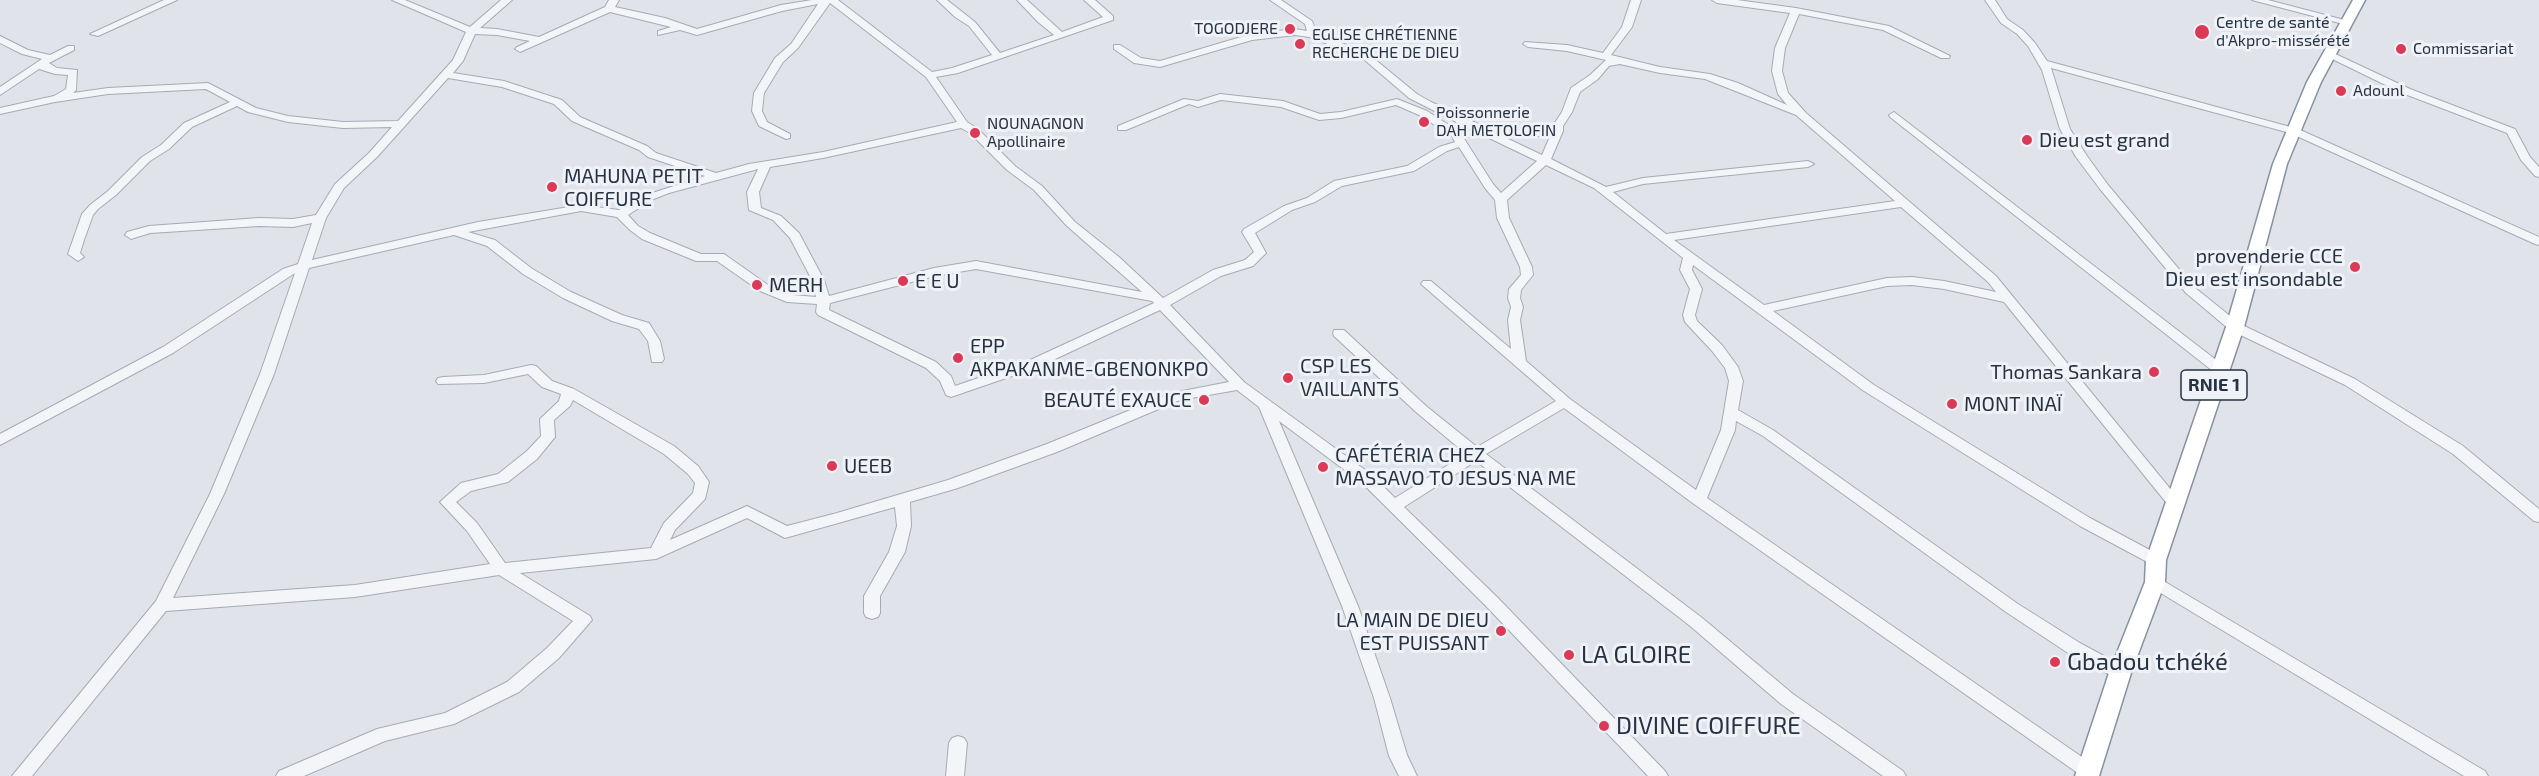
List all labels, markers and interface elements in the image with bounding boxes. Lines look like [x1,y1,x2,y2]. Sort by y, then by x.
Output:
place label: Centre de santé d'Akpro-missérété [2216,13,2350,51]
place label: TOGODJERE [1194,19,1278,39]
marker: TOGODJERE [1283,22,1297,36]
marker: Centre de santé d'Akpro-missérété [2193,23,2211,41]
place label: EGLISE CHRÉTIENNE RECHERCHE DE DIEU [1312,25,1459,63]
marker: EGLISE CHRÉTIENNE RECHERCHE DE DIEU [1293,37,1307,51]
place label: Commissariat [2413,39,2514,59]
marker: Commissariat [2394,42,2408,56]
place label: Adounl [2353,81,2404,101]
marker: Adounl [2334,84,2348,98]
place label: Poissonnerie DAH METOLOFIN [1436,103,1556,141]
place label: NOUNAGNON Apollinaire [987,114,1084,152]
marker: Poissonnerie DAH METOLOFIN [1417,115,1431,129]
marker: NOUNAGNON Apollinaire [968,126,982,140]
place label: Dieu est grand [2039,128,2170,152]
marker: Dieu est grand [2020,133,2034,147]
place label: MAHUNA PETIT COIFFURE [564,164,703,211]
marker: MAHUNA PETIT COIFFURE [545,180,559,194]
place label: provenderie CCE Dieu est insondable [2165,244,2343,291]
marker: provenderie CCE Dieu est insondable [2348,260,2362,274]
place label: E E U [915,269,960,293]
place label: MERH [769,273,823,297]
marker: E E U [896,274,910,288]
marker: MERH [750,278,764,292]
place label: EPP AKPAKANME-GBENONKPO [970,334,1208,381]
marker: EPP AKPAKANME-GBENONKPO [951,351,965,365]
place label: CSP LES VAILLANTS [1300,354,1399,401]
place label: Thomas Sankara [1990,360,2142,384]
marker: Thomas Sankara [2147,365,2161,379]
road number: RNIE 1 [2181,370,2247,400]
marker: CSP LES VAILLANTS [1281,371,1295,385]
place label: BEAUTÉ EXAUCE [1044,388,1192,412]
place label: MONT INAÏ [1964,392,2062,416]
marker: BEAUTÉ EXAUCE [1197,393,1211,407]
marker: MONT INAÏ [1945,397,1959,411]
place label: CAFÉTÉRIA CHEZ MASSAVO TO JESUS NA ME [1335,443,1576,490]
place label: UEEB [844,454,892,478]
marker: UEEB [825,459,839,473]
marker: CAFÉTÉRIA CHEZ MASSAVO TO JESUS NA ME [1316,460,1330,474]
place label: LA MAIN DE DIEU EST PUISSANT [1336,608,1489,655]
marker: LA MAIN DE DIEU EST PUISSANT [1494,624,1508,638]
place label: LA GLOIRE [1581,641,1691,669]
marker: LA GLOIRE [1562,648,1576,662]
place label: Gbadou tchéké [2067,648,2228,676]
marker: Gbadou tchéké [2048,655,2062,669]
place label: DIVINE COIFFURE [1616,712,1801,740]
marker: DIVINE COIFFURE [1597,719,1611,733]

